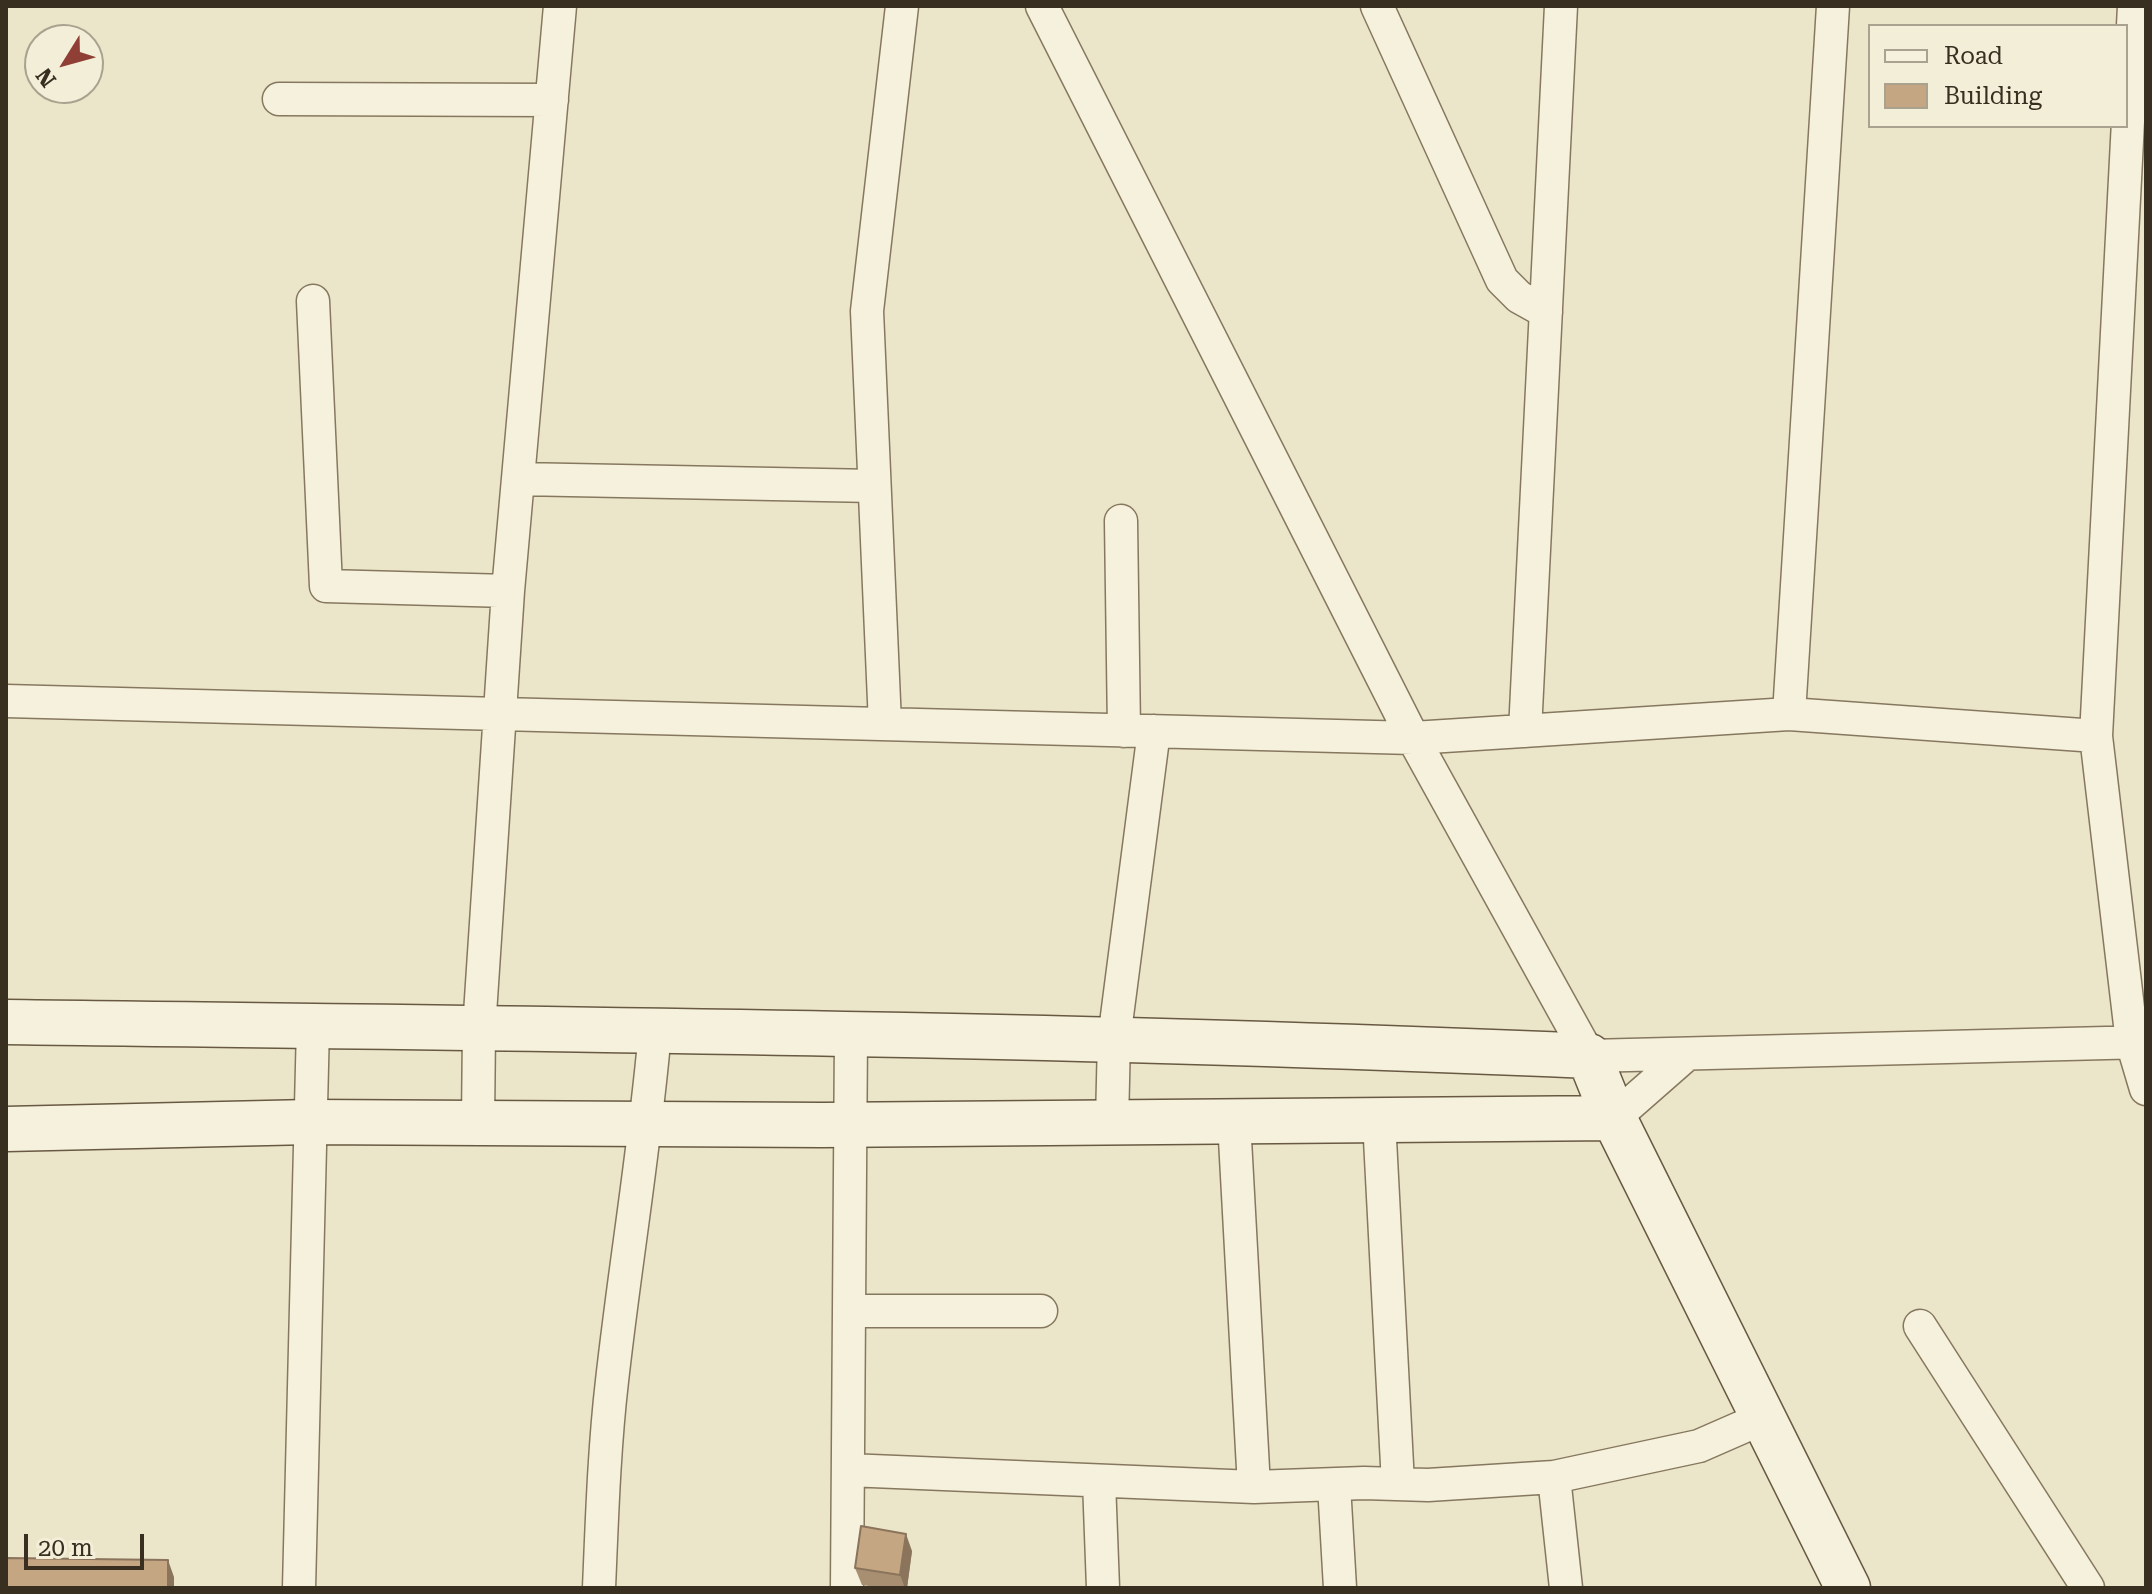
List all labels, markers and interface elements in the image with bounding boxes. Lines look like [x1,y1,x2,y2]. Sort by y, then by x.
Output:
north arrow [24,24,104,104]
legend [1868,24,2128,128]
text: Road [1944,42,2003,70]
text: N [31,63,61,92]
text: Building [1944,82,2042,110]
scale bar [28,1518,148,1568]
text: 20 m [38,1534,93,1562]

